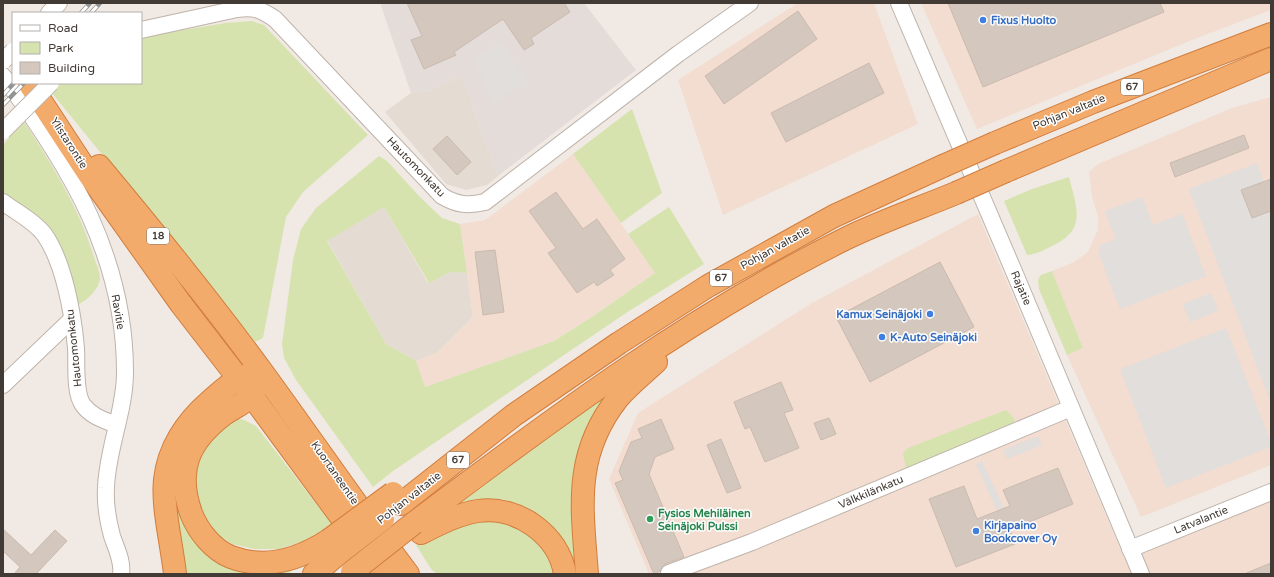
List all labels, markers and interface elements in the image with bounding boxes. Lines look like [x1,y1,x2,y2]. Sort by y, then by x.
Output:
legend [12,12,142,84]
place label: Fixus Huolto [991,14,1057,27]
marker: Fixus Huolto [978,15,988,25]
text: Road [48,21,78,35]
text: Park [48,41,74,55]
text: Building [48,61,95,75]
road number: 67 [1121,79,1143,95]
street label: Pohjan valtatie [1031,92,1107,132]
street label: Ylistarontie [48,115,90,171]
street label: Hautomonkatu [384,134,448,200]
street label: Pohjan valtatie [738,224,812,272]
road number: 18 [147,228,169,244]
street label: Rajatie [1008,269,1034,307]
road number: 67 [710,270,732,286]
street label: Ravitie [109,293,127,331]
street label: Hautomonkatu [63,308,85,388]
place label: Kamux Seinäjoki [836,308,922,322]
marker: Kamux Seinäjoki [925,309,935,319]
place label: K-Auto Seinäjoki [890,331,977,345]
marker: K-Auto Seinäjoki [877,332,887,342]
street label: Kuortaneentie [308,439,362,507]
road number: 67 [447,452,469,468]
street label: Pohjan valtatie [375,469,443,527]
street label: Välkkilänkatu [837,473,905,511]
street label: Latvalantie [1172,503,1230,537]
place label: Fysios Mehiläinen Seinäjoki Pulssi [658,507,751,534]
marker: Fysios Mehiläinen Seinäjoki Pulssi [645,514,655,524]
place label: Kirjapaino Bookcover Oy [984,519,1057,546]
marker: Kirjapaino Bookcover Oy [971,526,981,536]

